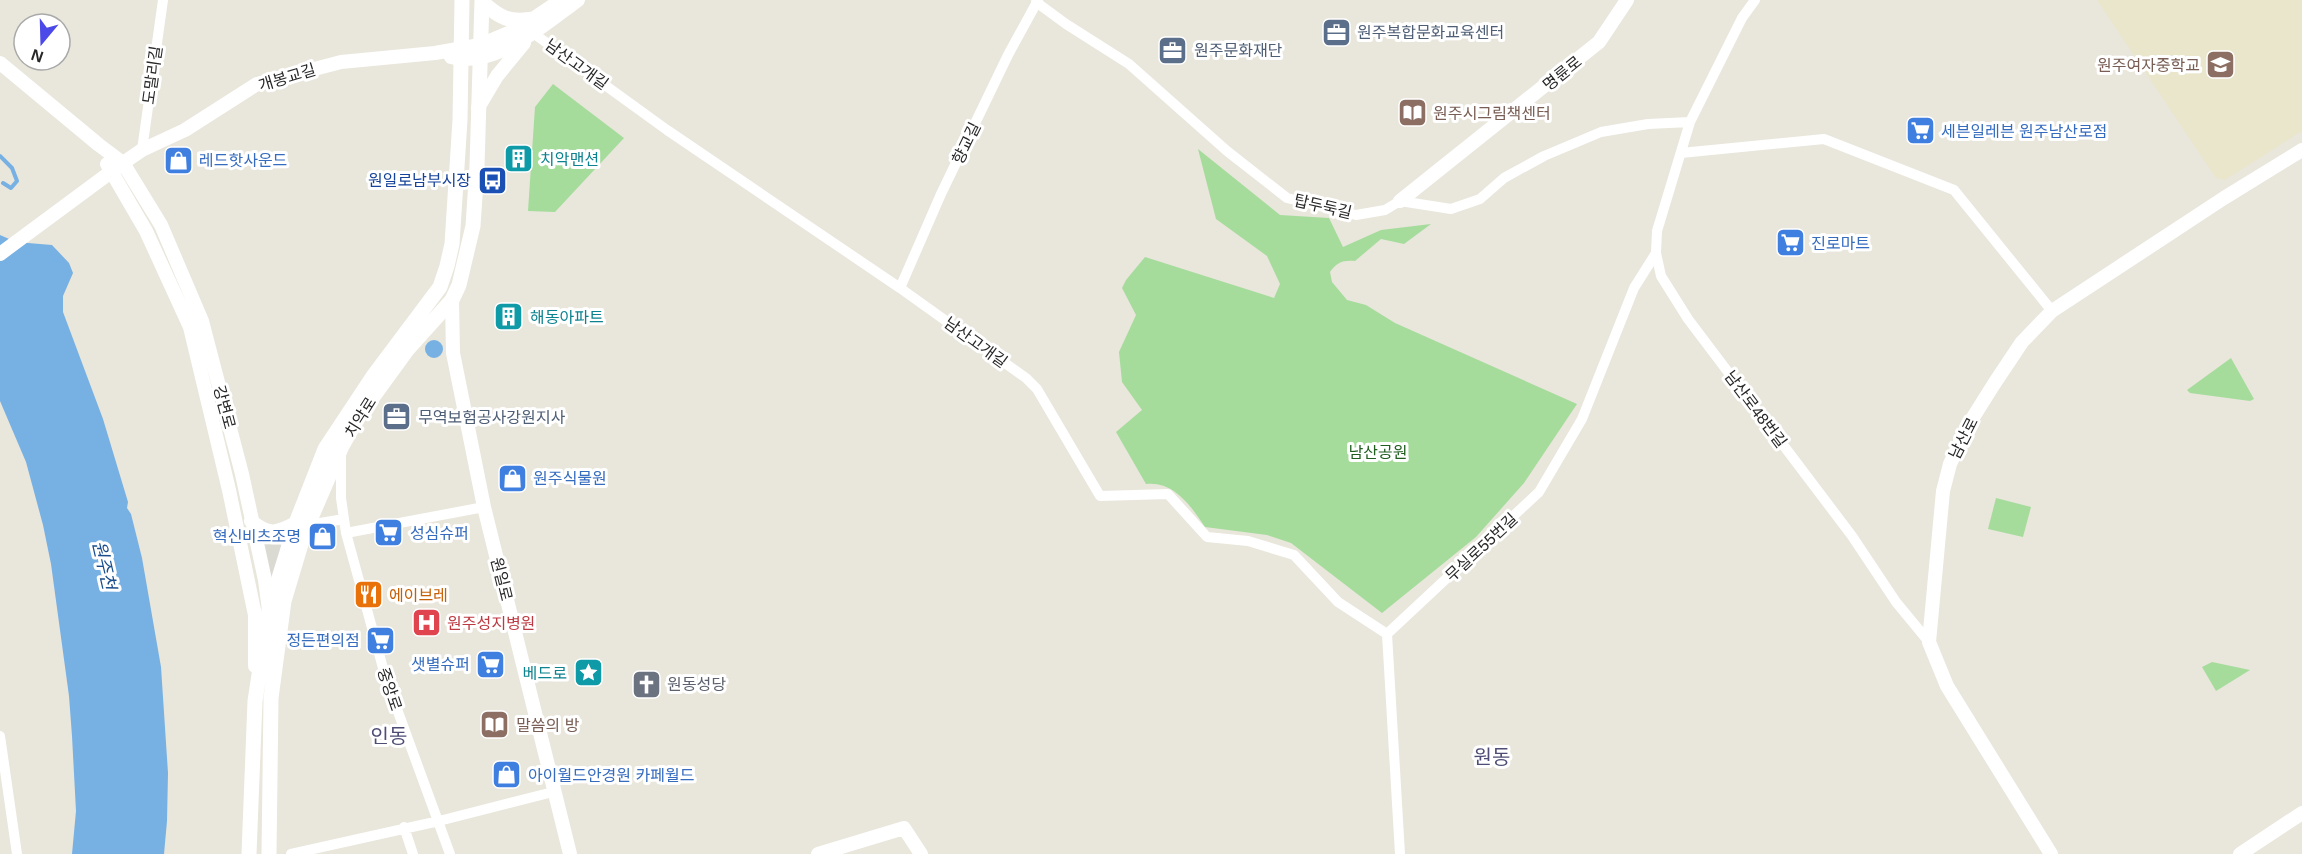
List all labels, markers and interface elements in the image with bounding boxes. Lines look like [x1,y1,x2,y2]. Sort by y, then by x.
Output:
north arrow [12,12,72,72]
office icon: 원주복합문화교육센터 [1320,16,1352,48]
place label: 원주복합문화교육센터 [1357,24,1504,41]
office icon: 원주문화재단 [1157,34,1189,66]
street label: 남산고개길 [542,36,611,93]
place label: 원주문화재단 [1194,42,1283,59]
street label: 도말리길 [140,45,165,105]
text: N [29,46,46,66]
school or university icon: 원주여자중학교 [2205,49,2237,81]
street label: 명륜로 [1540,53,1585,94]
place label: 원주여자중학교 [2097,57,2200,74]
street label: 개봉교길 [257,61,318,94]
library icon: 원주시그림책센터 [1396,97,1428,129]
place label: 원주시그림책센터 [1433,105,1551,122]
supermarket icon: 세븐일레븐 원주남산로점 [1904,115,1936,147]
street label: 향교길 [949,120,984,167]
place label: 세븐일레븐 원주남산로점 [1941,123,2107,140]
building icon: 치악맨션 [503,143,535,175]
shop icon: 레드핫사운드 [162,144,194,176]
place label: 치악맨션 [540,151,599,168]
place label: 레드핫사운드 [199,152,287,169]
bus stop icon: 원일로남부시장 [476,164,508,196]
place label: 원일로남부시장 [368,172,471,189]
street label: 탑두둑길 [1292,192,1353,221]
supermarket icon: 진로마트 [1774,227,1806,259]
place label: 진로마트 [1811,235,1870,252]
building icon: 해동아파트 [493,301,525,333]
place label: 해동아파트 [530,309,604,326]
street label: 남산고개길 [941,314,1010,371]
street label: 남산로48번길 [1721,368,1790,451]
street label: 강변로 [211,384,239,431]
street label: 치악로 [342,394,379,440]
office icon: 무역보험공사강원지사 [381,401,413,433]
place label: 무역보험공사강원지사 [418,409,565,426]
street label: 남산로 [1946,414,1981,462]
park label: 남산공원 [1349,444,1407,461]
shop icon: 원주식물원 [496,462,528,494]
place label: 원주식물원 [533,470,607,487]
street label: 무실로55번길 [1442,510,1521,585]
supermarket icon: 성심슈퍼 [373,517,405,549]
shop icon: 혁신비츠조명 [306,520,338,552]
place label: 성심슈퍼 [410,525,469,542]
place label: 혁신비츠조명 [213,528,301,545]
water label: 원주천 [89,539,120,594]
street label: 원일로 [488,556,515,603]
restaurant icon: 에이브레 [352,579,384,611]
place label: 에이브레 [389,587,448,604]
hospital icon: 원주성지병원 [410,607,442,639]
place label: 원주성지병원 [447,615,535,632]
supermarket icon: 정든편의점 [365,624,397,656]
place label: 정든편의점 [286,632,360,649]
supermarket icon: 샛별슈퍼 [475,648,507,680]
place label: 샛별슈퍼 [411,656,470,673]
place icon: 베드로 [572,657,604,689]
place label: 베드로 [523,665,567,682]
street label: 중앙로 [374,666,405,713]
church icon: 원동성당 [630,668,662,700]
place label: 원동성당 [667,676,726,693]
library icon: 말씀의 방 [479,709,511,741]
place label: 말씀의 방 [516,717,580,734]
district label: 인동 [371,725,407,747]
district label: 원동 [1474,746,1510,768]
shop icon: 아이월드안경원 카페월드 [491,759,523,791]
place label: 아이월드안경원 카페월드 [528,767,694,784]

